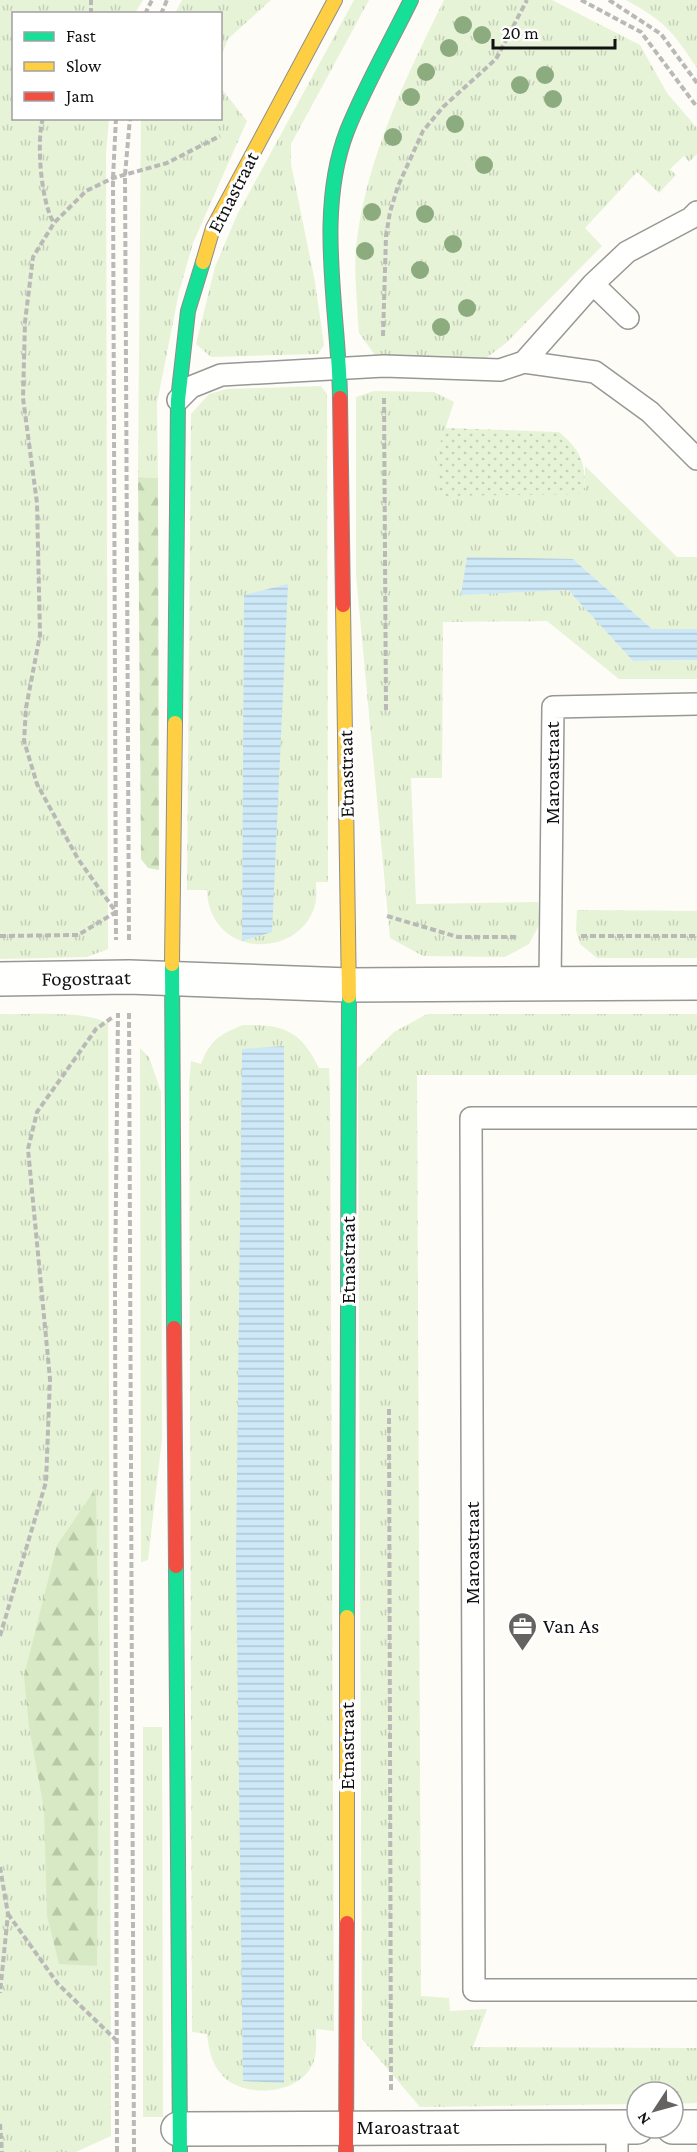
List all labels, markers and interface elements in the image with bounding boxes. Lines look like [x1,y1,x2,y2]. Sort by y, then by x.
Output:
legend [12,12,222,120]
scale bar [493,12,614,50]
text: 20 m [502,23,539,43]
text: Fast [66,26,97,46]
text: Slow [66,56,102,76]
text: Jam [64,86,95,106]
street label: Etnastraat [202,146,264,237]
street label: Maroastraat [540,720,564,824]
street label: Etnastraat [333,729,359,818]
street label: Fogostraat [41,965,132,991]
street label: Etnastraat [336,1215,360,1304]
street label: Maroastraat [460,1500,484,1604]
office icon: Van As [506,1610,538,1652]
place label: Van As [543,1614,599,1638]
street label: Etnastraat [335,1701,359,1790]
north arrow [625,2080,685,2140]
text: N [633,2109,653,2128]
street label: Maroastraat [357,2115,461,2139]

